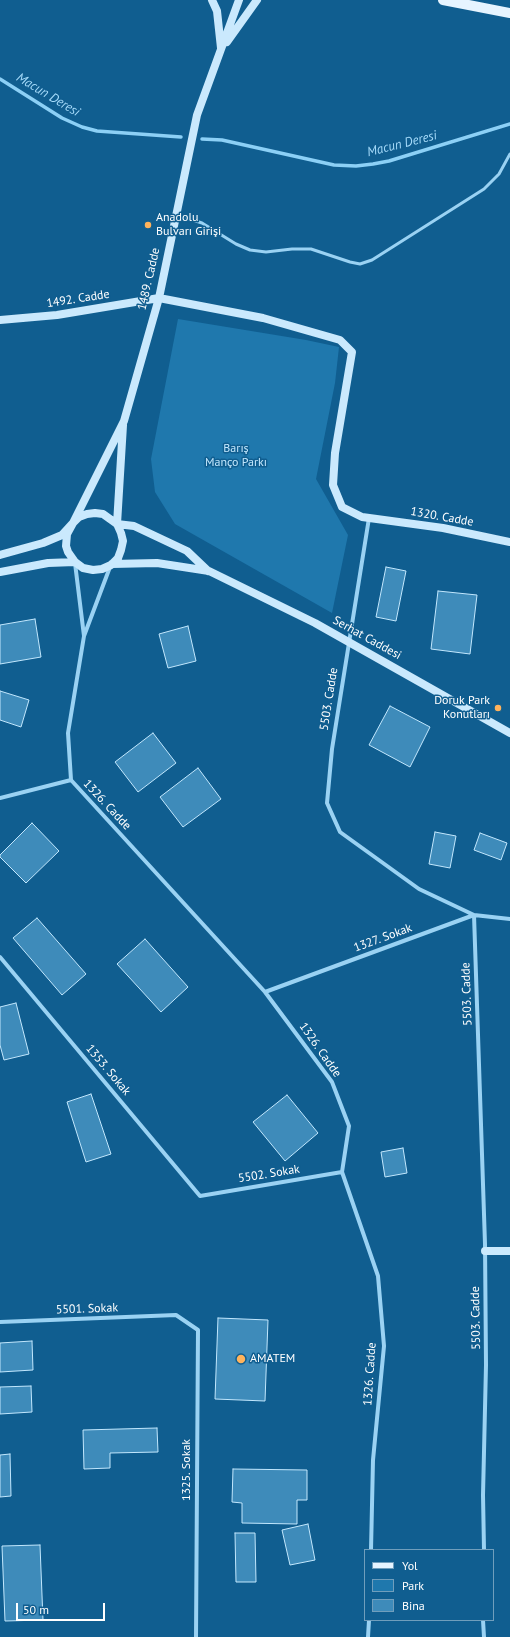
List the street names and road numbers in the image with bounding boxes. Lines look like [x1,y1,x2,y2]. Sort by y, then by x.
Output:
street label: 1489. Cadde [135,246,163,312]
street label: 1492. Cadde [45,287,111,311]
street label: 1320. Cadde [409,504,475,530]
street label: Serhat Caddesi [330,613,404,663]
street label: 5503. Cadde [317,666,341,732]
street label: 1326. Cadde [80,777,134,833]
street label: 1327. Sokak [352,921,414,955]
street label: 5503. Cadde [459,962,475,1026]
street label: 1326. Cadde [296,1020,344,1080]
street label: 1353. Sokak [82,1042,134,1098]
street label: 5502. Sokak [237,1162,301,1186]
street label: 5503. Cadde [468,1286,484,1350]
street label: 5501. Sokak [56,1301,118,1317]
street label: 1326. Cadde [361,1342,379,1406]
street label: 1325. Sokak [180,1439,194,1501]

